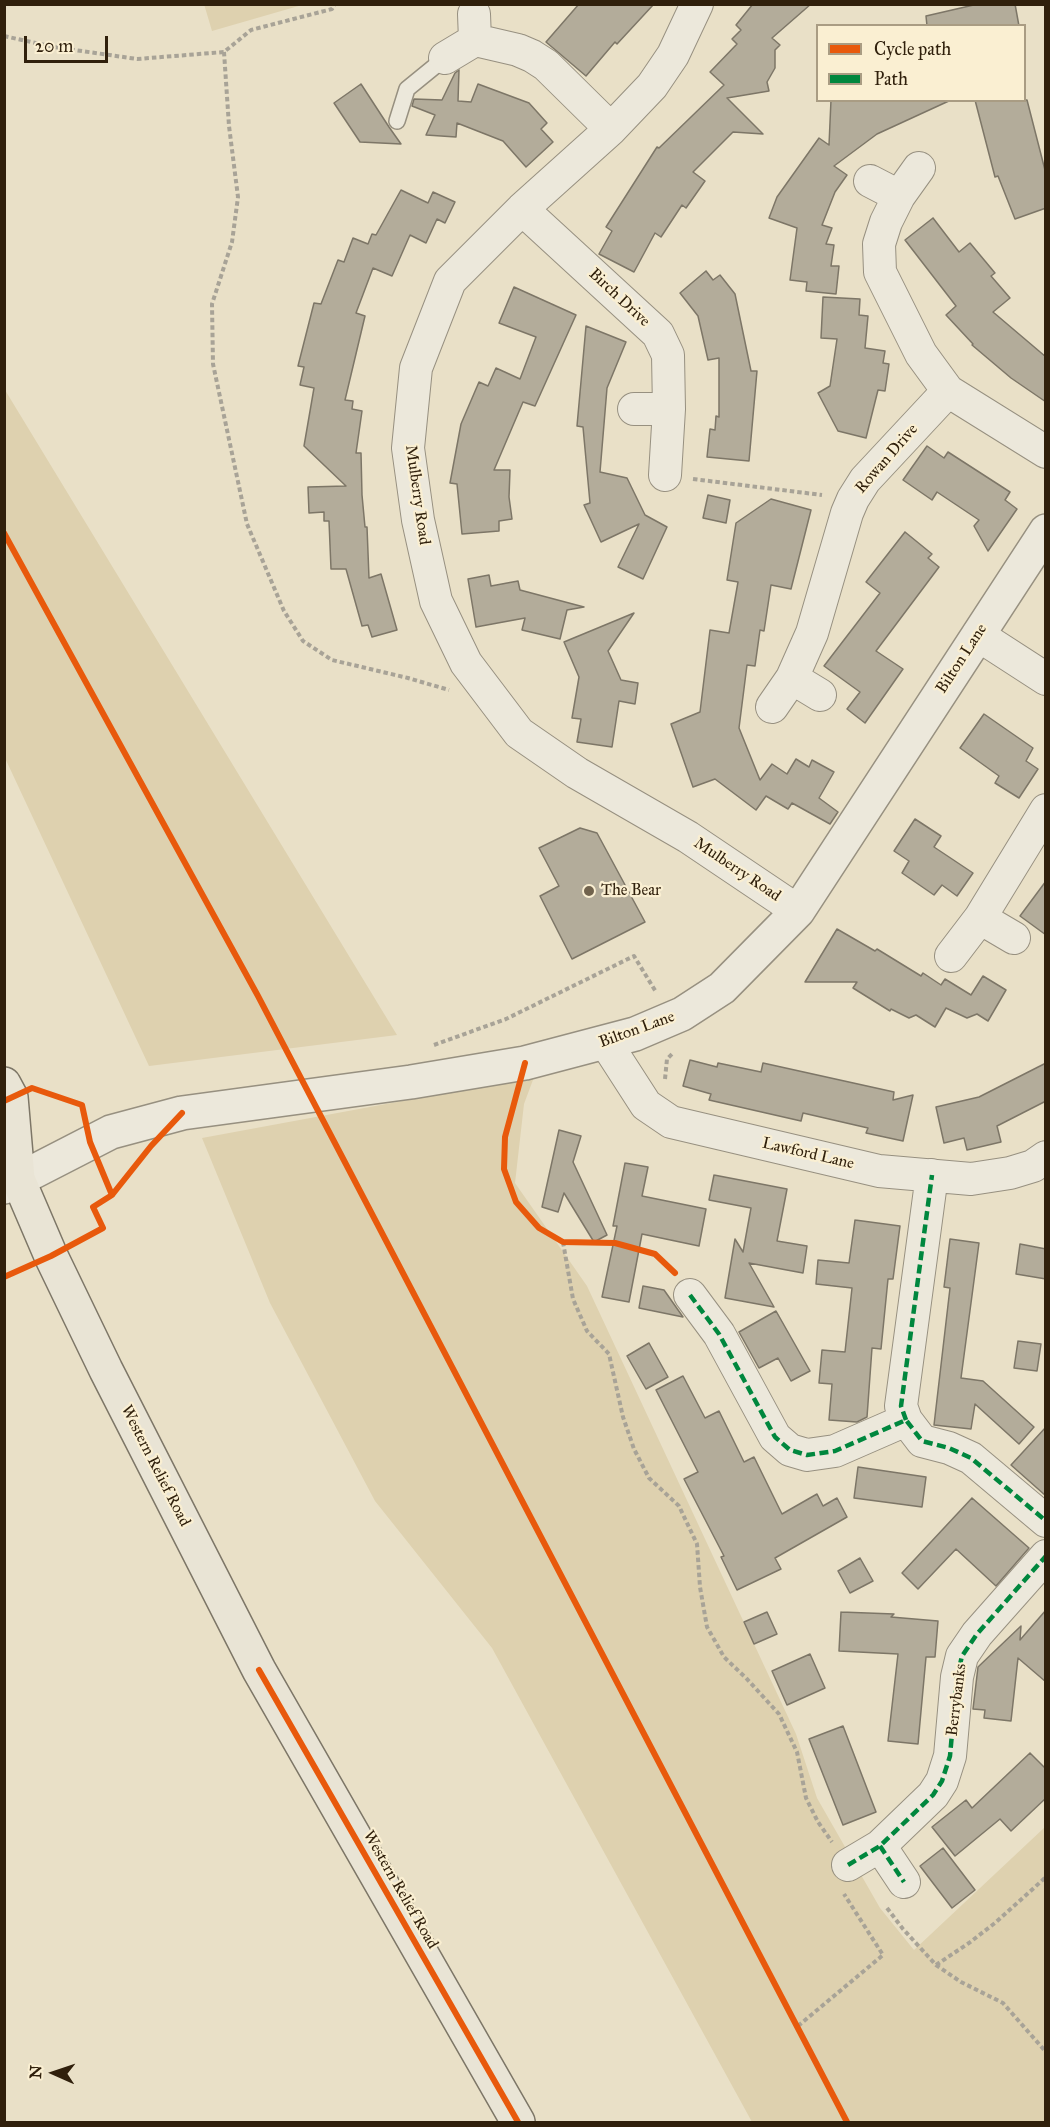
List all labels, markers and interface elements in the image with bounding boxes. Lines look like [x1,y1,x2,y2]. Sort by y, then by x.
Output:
scale bar [27,24,111,62]
legend [816,24,1026,102]
text: 20 m [35,35,73,57]
text: Cycle path [874,38,951,60]
text: Path [874,68,908,90]
street label: Birch Drive [584,265,654,331]
street label: Rowan Drive [852,420,922,498]
street label: Mulberry Road [400,444,434,546]
street label: Bilton Lane [932,621,992,697]
street label: Mulberry Road [690,834,784,906]
place label: The Bear [601,881,661,901]
marker: The Bear [582,884,596,898]
street label: Bilton Lane [597,1007,677,1053]
street label: Lawford Lane [760,1134,856,1174]
street label: Western Relief Road [116,1402,194,1530]
street label: Berrybanks [943,1663,971,1737]
street label: Western Relief Road [358,1827,442,1953]
north arrow [24,2043,84,2103]
text: N [26,2065,45,2079]

